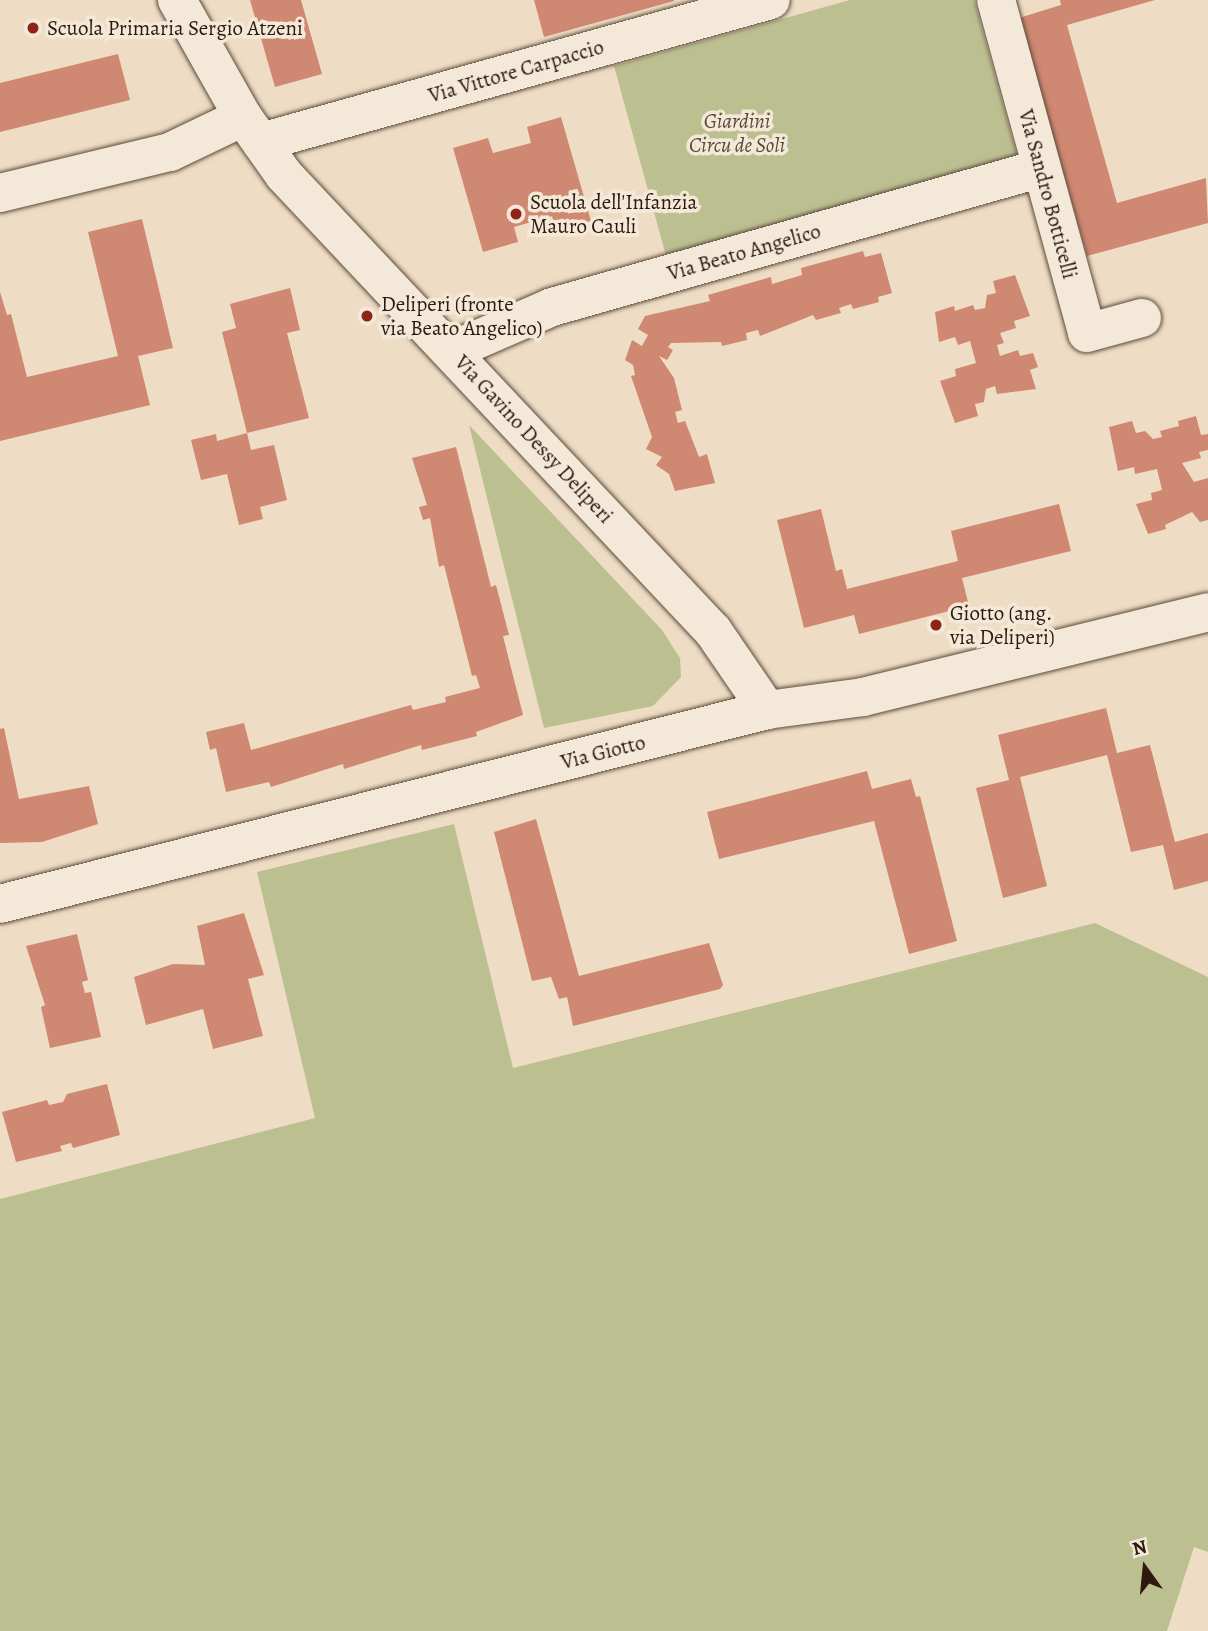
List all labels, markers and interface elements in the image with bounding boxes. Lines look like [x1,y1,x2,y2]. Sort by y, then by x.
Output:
place label: Scuola Primaria Sergio Atzeni [47,15,303,41]
marker: Scuola Primaria Sergio Atzeni [25,20,41,36]
street label: Via Vittore Carpaccio [425,34,607,108]
street label: Via Sandro Botticelli [1013,107,1083,281]
park label: Giardini Circu de Soli [689,108,785,158]
place label: Scuola dell'Infanzia Mauro Cauli [530,189,697,239]
marker: Scuola dell'Infanzia Mauro Cauli [508,206,524,222]
street label: Via Beato Angelico [664,218,824,286]
place label: Deliperi (fronte via Beato Angelico) [381,291,542,341]
marker: Deliperi (fronte via Beato Angelico) [359,308,375,324]
street label: Via Gavino Dessy Deliperi [450,350,618,528]
place label: Giotto (ang. via Deliperi) [950,600,1055,650]
marker: Giotto (ang. via Deliperi) [928,617,944,633]
street label: Via Giotto [558,729,648,775]
north arrow [1110,1533,1180,1603]
text: N [1130,1533,1150,1562]

